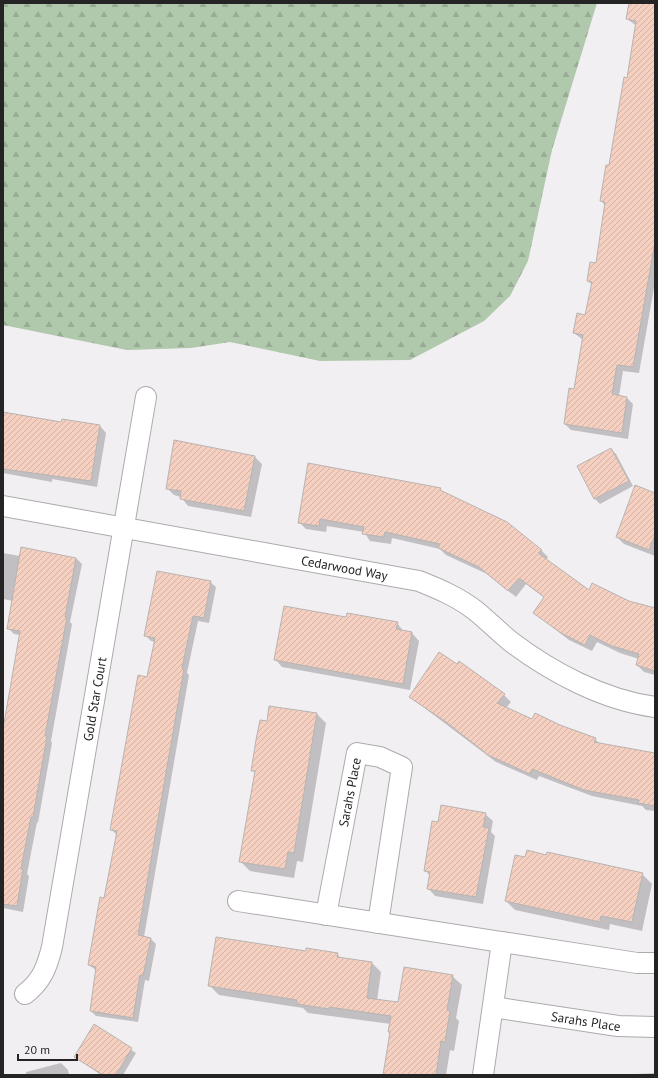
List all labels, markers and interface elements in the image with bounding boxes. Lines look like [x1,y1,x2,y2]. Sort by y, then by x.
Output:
street label: Cedarwood Way [300,552,389,584]
street label: Gold Star Court [79,655,111,742]
street label: Sarahs Place [335,756,365,828]
street label: Sarahs Place [550,1008,622,1035]
scale bar [18,1036,77,1062]
text: 20 m [24,1042,50,1057]

